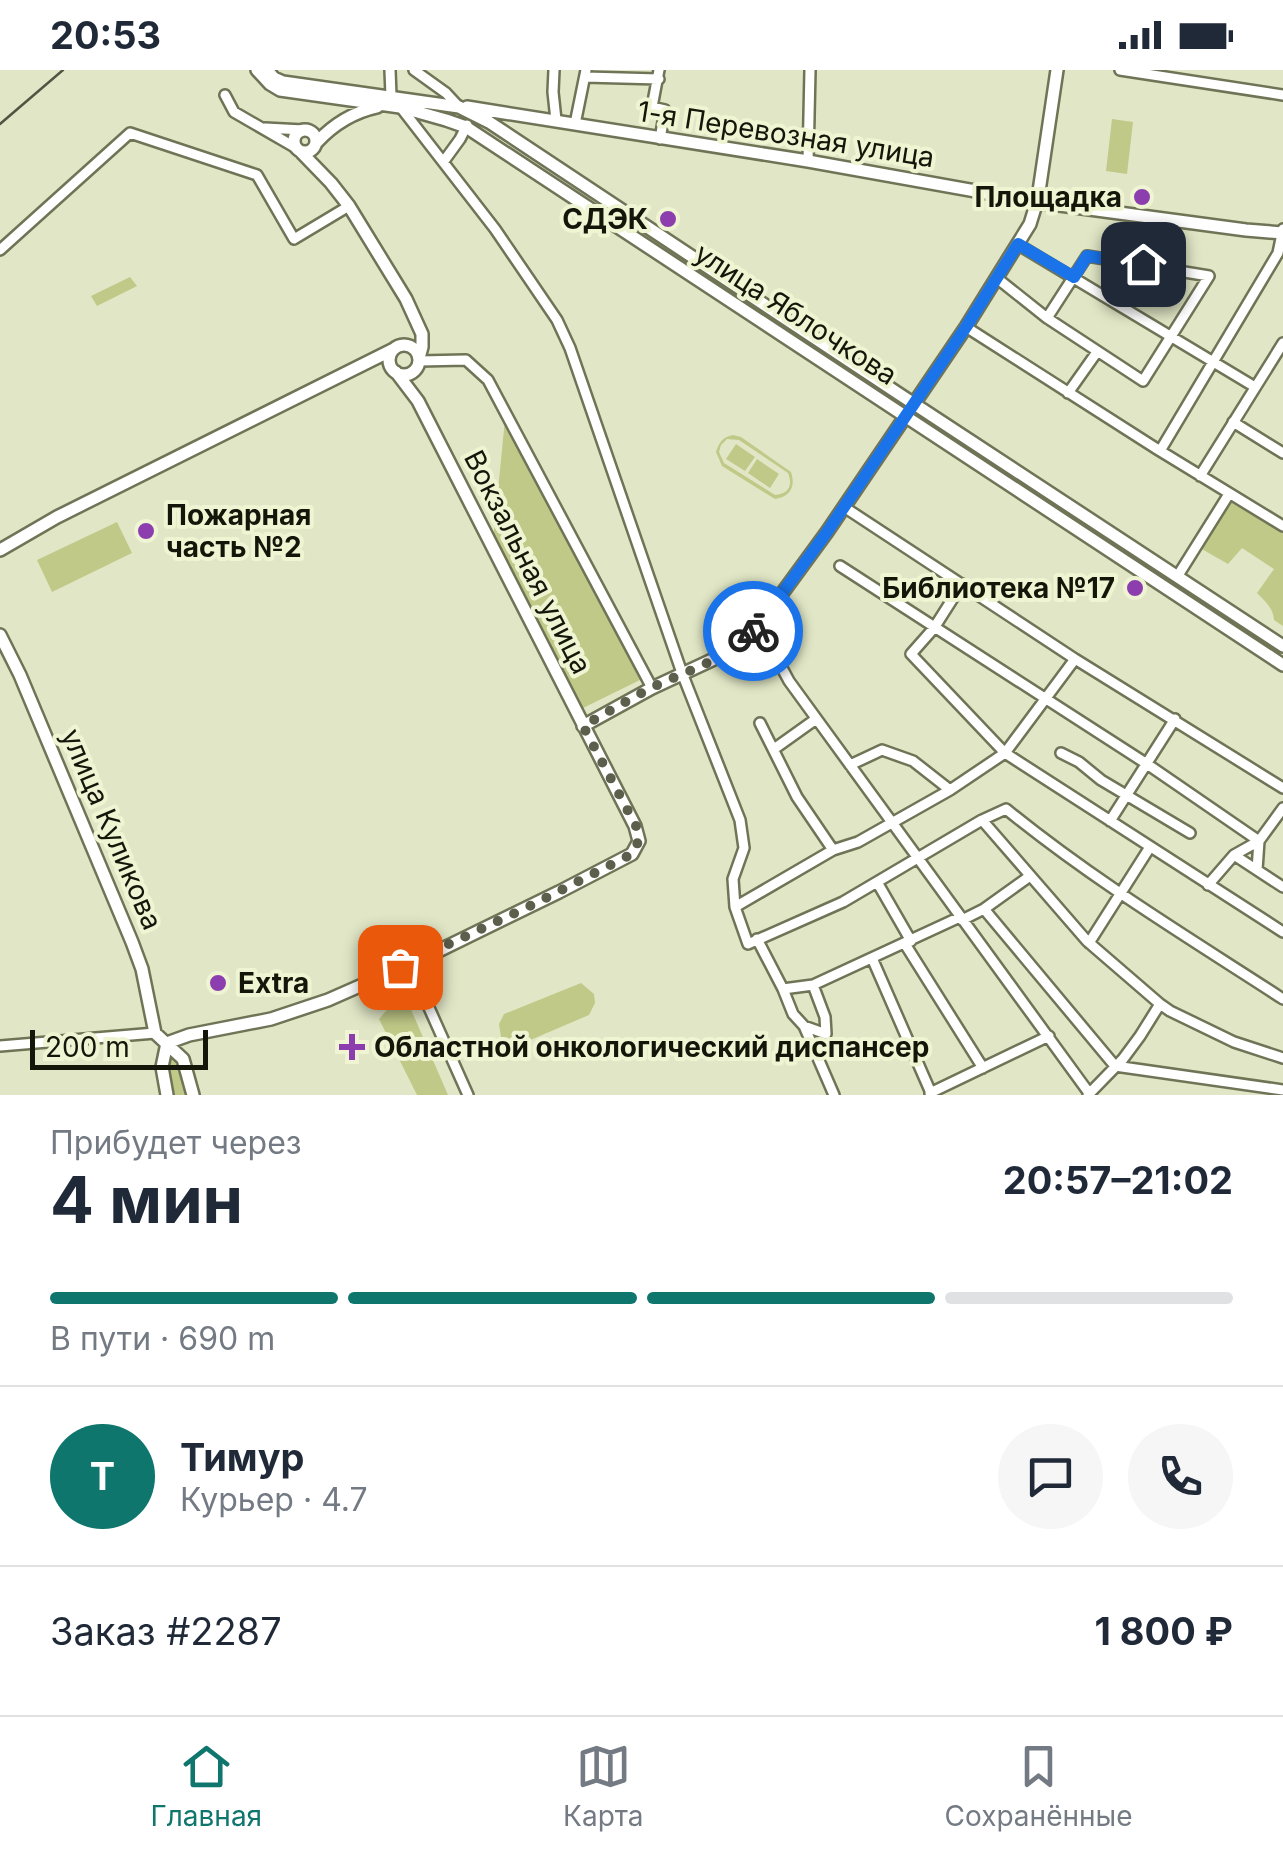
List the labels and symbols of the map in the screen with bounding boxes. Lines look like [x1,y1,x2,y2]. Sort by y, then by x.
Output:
street label: 1-я Перевозная улица [635,94,937,174]
place label: Площадка [974,180,1122,214]
marker: Площадка [1131,186,1153,208]
place label: СДЭК [562,202,648,236]
marker: СДЭК [657,208,679,230]
pin [1101,222,1186,307]
street label: улица Яблочкова [688,236,904,392]
street label: Вокзальная улица [457,445,599,679]
place label: Пожарная часть №2 [166,498,311,564]
marker: Пожарная часть №2 [135,520,157,542]
place label: Библиотека №17 [882,571,1115,605]
marker: Библиотека №17 [1124,577,1146,599]
courier [703,581,803,681]
street label: улица Куликова [54,723,170,935]
pin [358,925,443,1010]
place label: Extra [238,966,309,1000]
marker: Extra [207,972,229,994]
scale bar [30,1025,208,1070]
place label: Областной онкологический диспансер [374,1030,929,1064]
marker: Областной онкологический диспансер [339,1034,365,1060]

